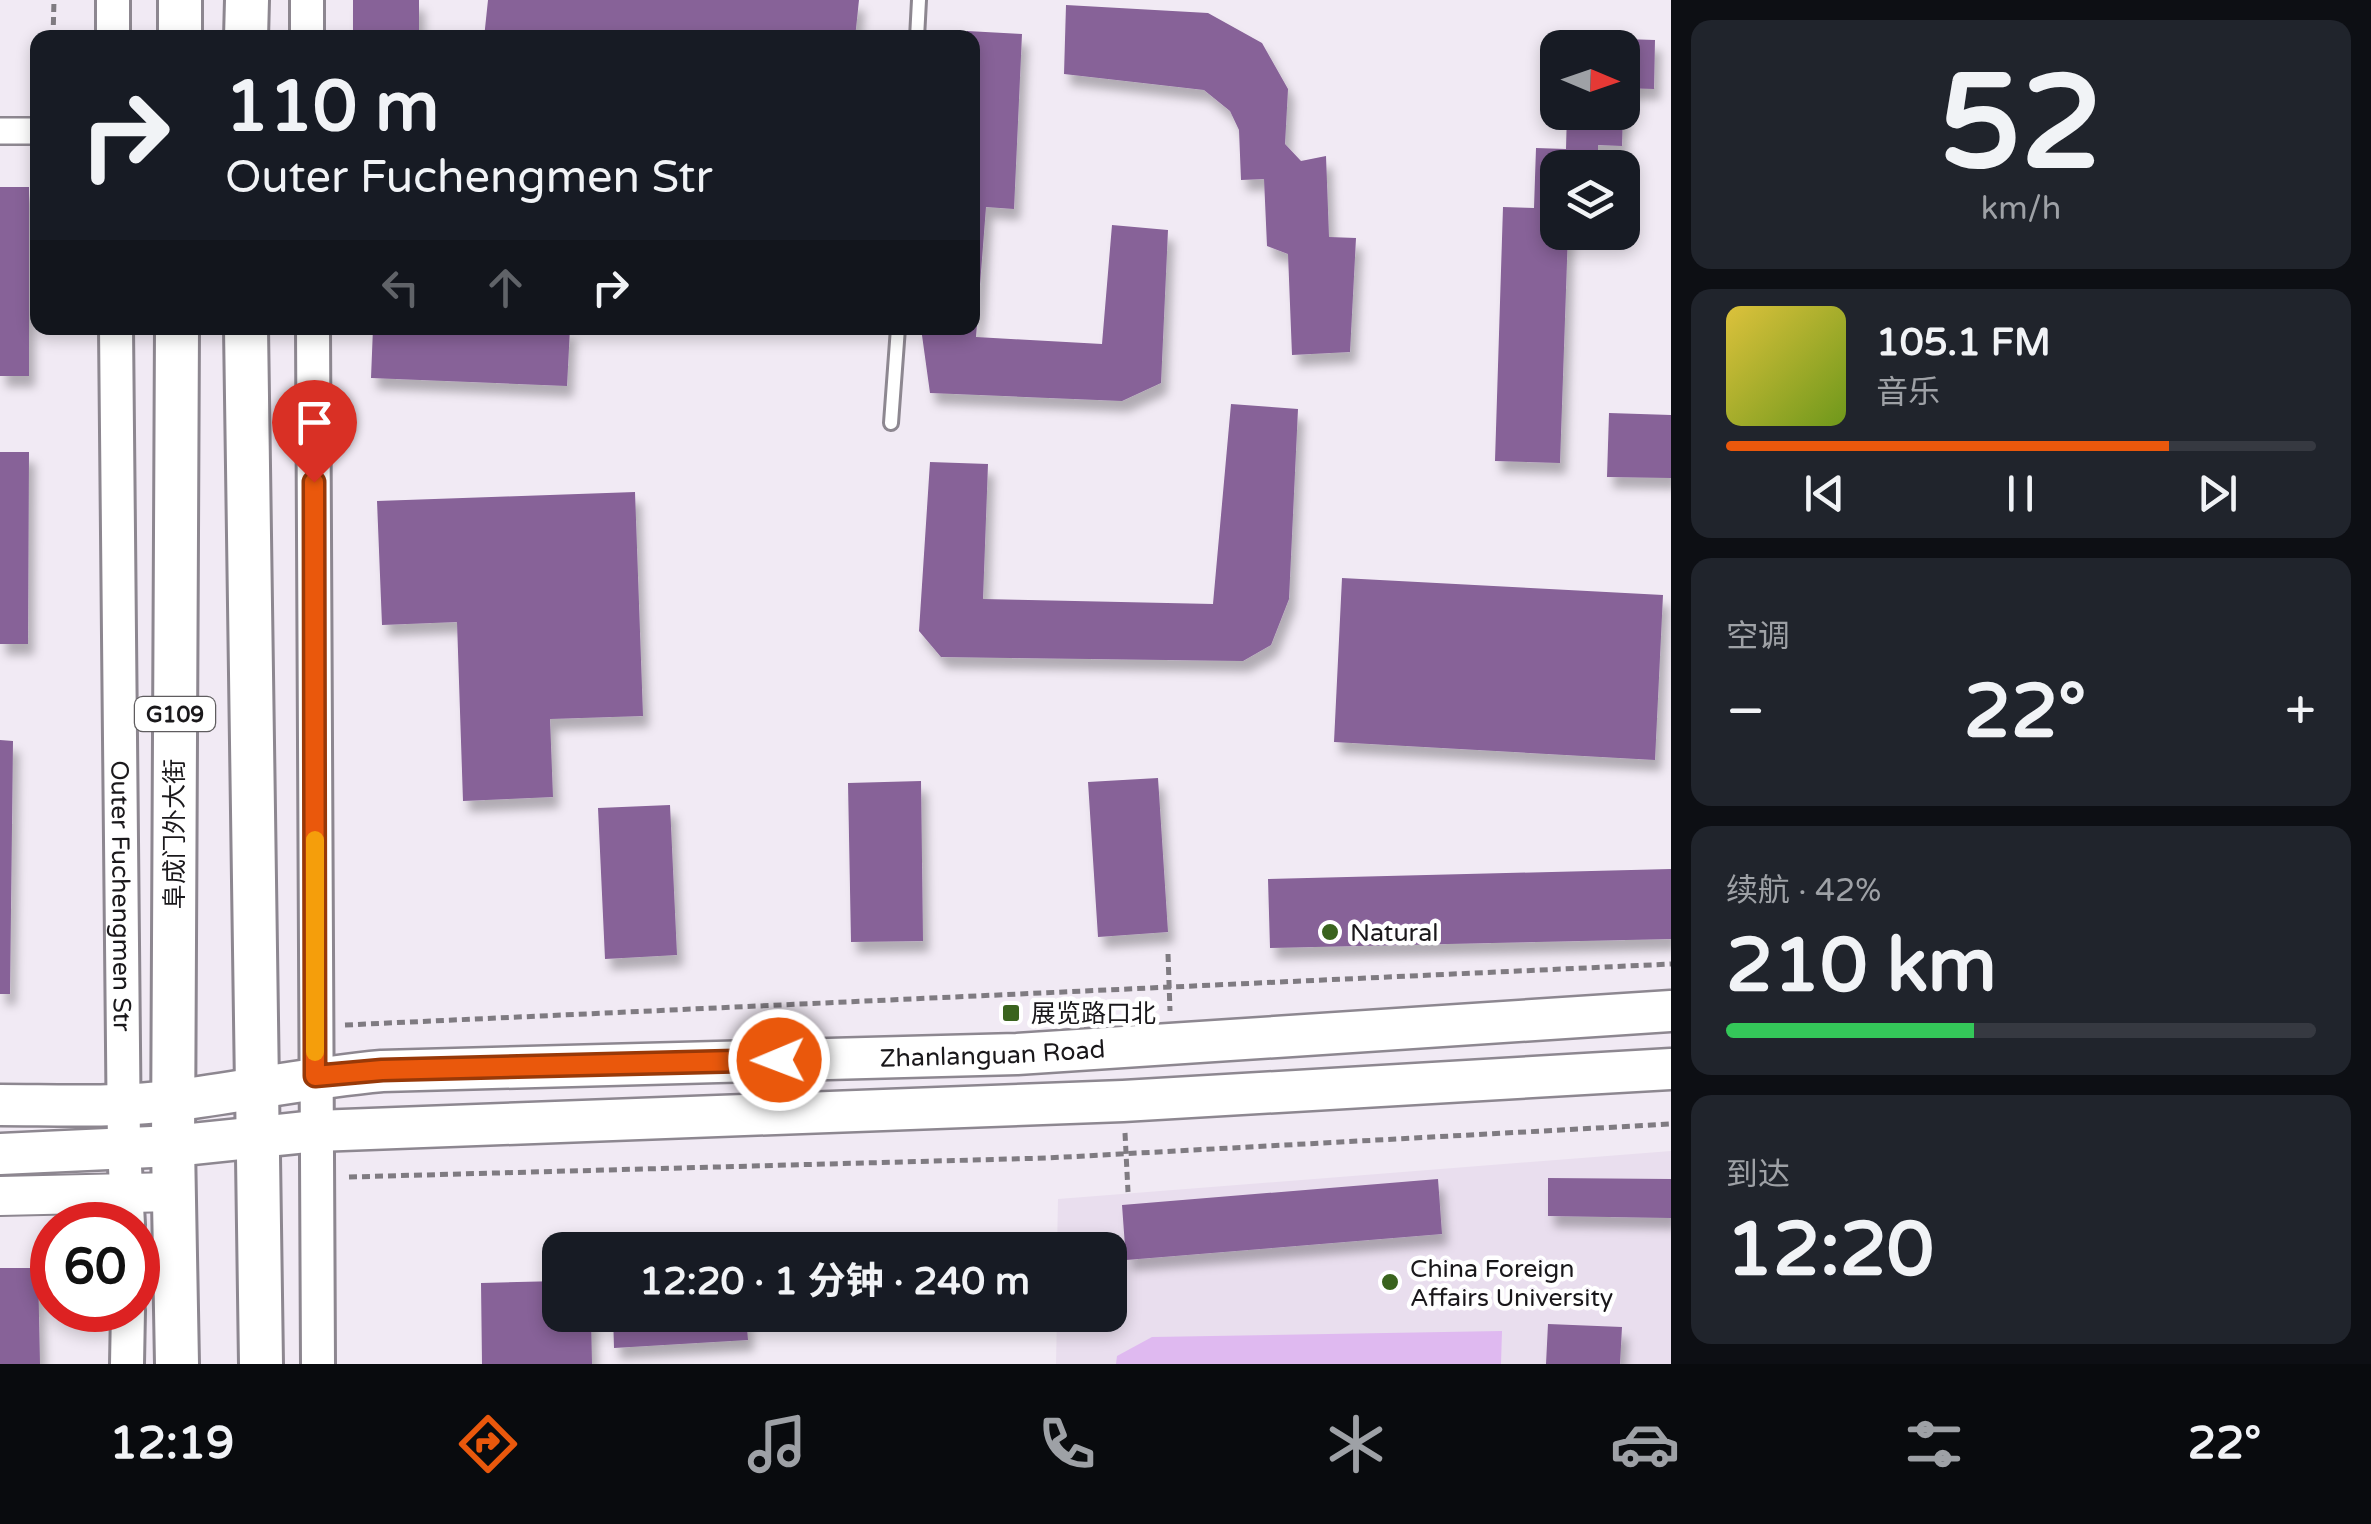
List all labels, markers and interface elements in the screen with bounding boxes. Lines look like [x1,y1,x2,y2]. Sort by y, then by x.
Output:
north arrow [1540,30,1640,130]
map controls [1540,30,1640,250]
text: 52 [1939,47,2103,203]
text: 110 m [225,66,439,150]
icon: right [60,70,190,200]
button: layers [1540,150,1640,250]
text: Outer Fuchengmen Str [225,151,713,205]
text: km/h [1981,190,2061,228]
icon: left [373,260,428,315]
icon: ahead [478,260,533,315]
icon: right [583,260,638,315]
text: 105.1 FM [1876,320,2051,366]
text: 音乐 [1876,374,1940,412]
pin [272,380,357,483]
icon: arrive [287,395,342,450]
icon: previous [1797,466,1852,521]
icon: pause [1993,466,2048,521]
icon: next [2190,466,2245,521]
text: 空调 [1726,618,1790,656]
text: 22° [1964,667,2086,757]
text: − [1726,679,1765,745]
text: + [2285,679,2316,745]
road number: G109 [135,697,215,731]
street label: 阜成门外大街 [160,759,190,909]
street label: Outer Fuchengmen Str [104,760,137,1032]
text: 续航 · 42% [1726,872,1881,910]
place label: Natural [1350,918,1438,948]
marker: Natural [1319,921,1341,943]
text: 210 km [1726,921,1997,1011]
place label: 展览路口北 [1031,999,1156,1029]
marker: 展览路口北 [1000,1002,1022,1024]
position arrow [727,1008,831,1112]
street label: Zhanlanguan Road [879,1034,1106,1074]
text: 到达 [1726,1156,1790,1194]
speed limit sign: 60 [30,1202,160,1332]
text: 12:20 [1726,1205,1934,1295]
place label: China Foreign Affairs University [1410,1254,1613,1313]
text: 12:20 · 1 分钟 · 240 m [639,1259,1030,1305]
marker: China Foreign Affairs University [1379,1271,1401,1293]
icon: directions [453,1409,523,1479]
icon: music [742,1409,812,1479]
icon: phone [1032,1409,1102,1479]
icon: climate [1321,1409,1391,1479]
icon: car [1610,1409,1680,1479]
icon: filters [1899,1409,1969,1479]
text: 12:19 [110,1417,234,1471]
text: 22° [2188,1417,2261,1471]

